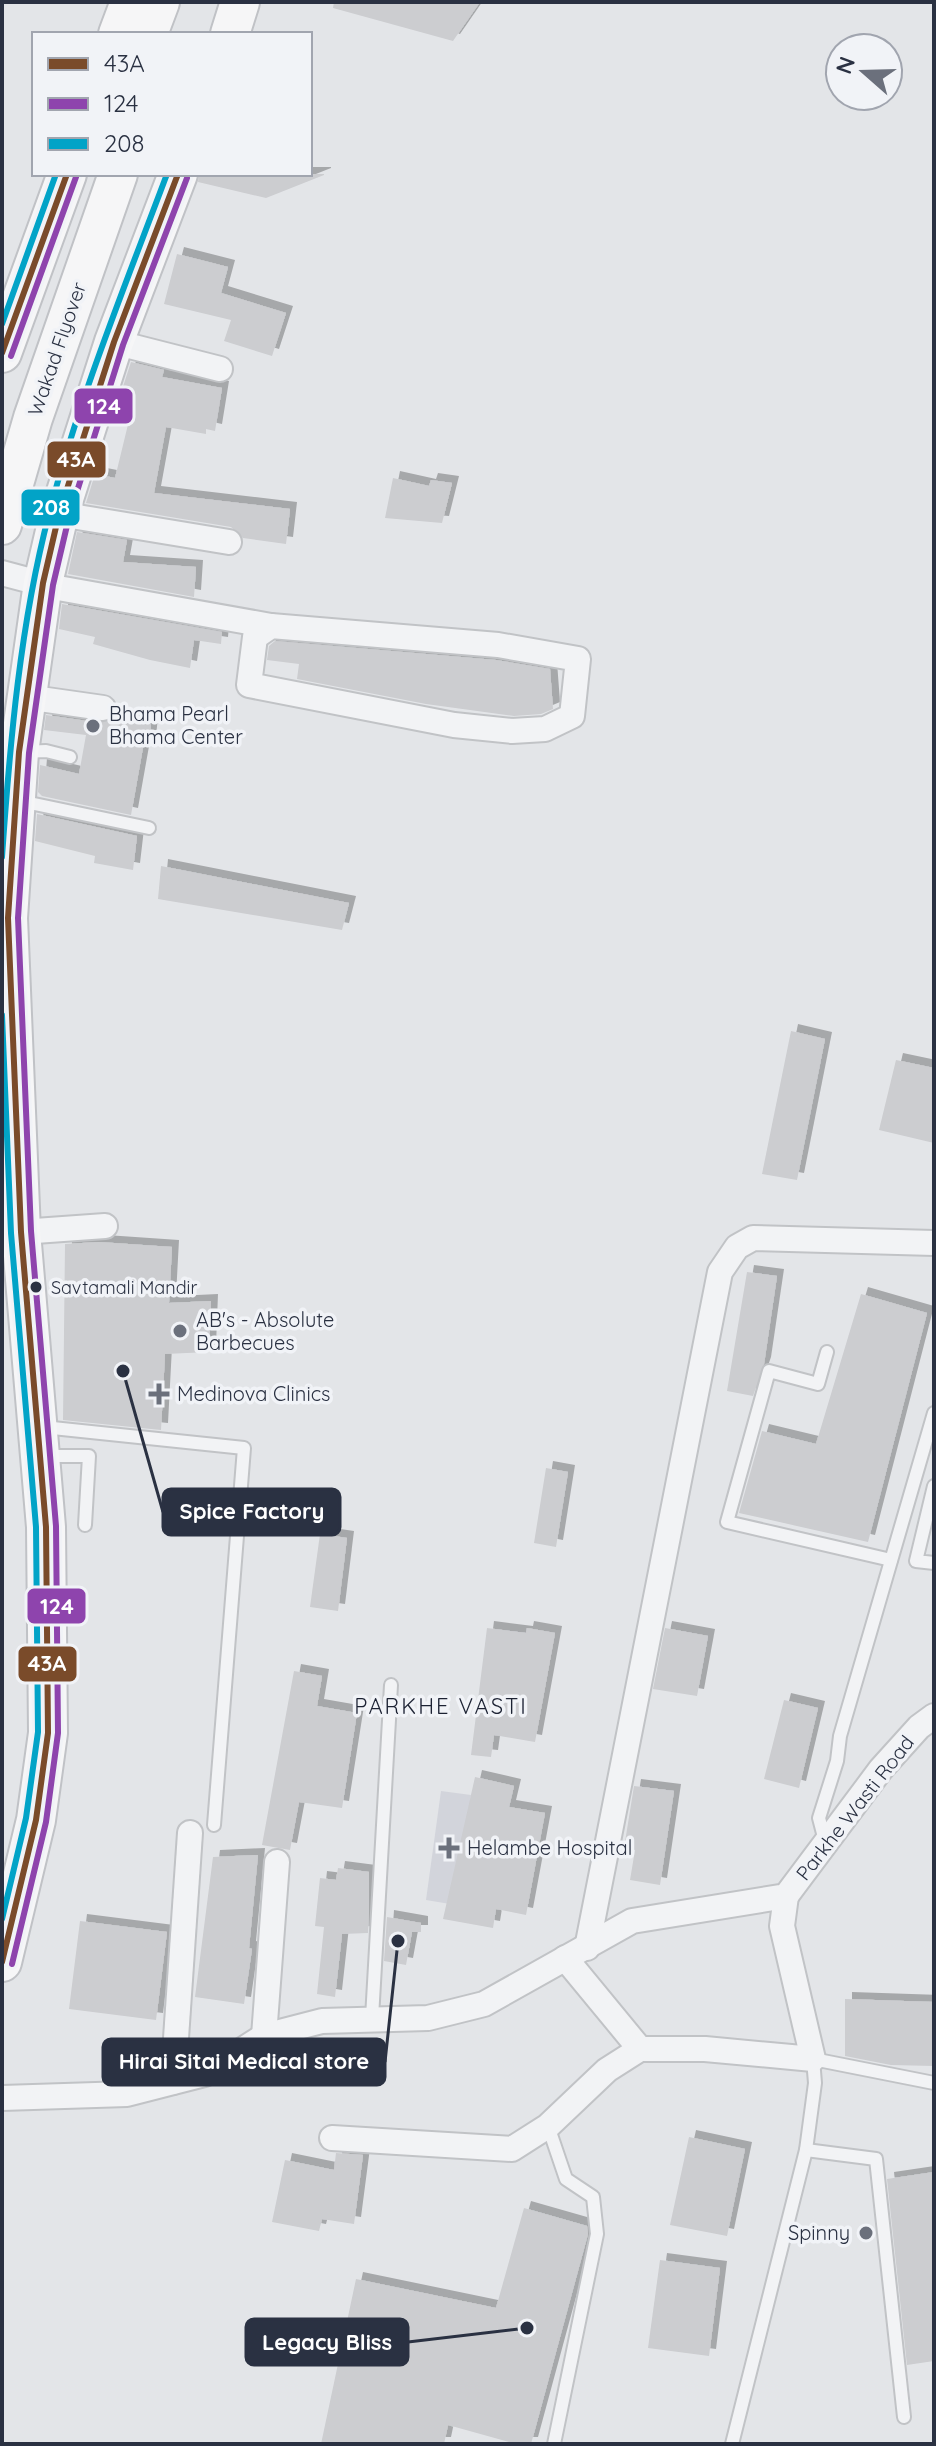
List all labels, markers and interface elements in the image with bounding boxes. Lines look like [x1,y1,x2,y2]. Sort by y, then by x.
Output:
legend [32,32,312,176]
north arrow [824,32,904,112]
text: 43A [104,48,145,78]
text: N [829,53,861,78]
text: 124 [104,88,138,118]
text: 208 [104,128,145,158]
street label: Wakad Flyover [22,278,91,419]
line badge: 124 [73,387,134,425]
text: 124 [87,392,121,420]
line badge: 43A [46,440,107,479]
text: 43A [57,445,95,473]
line badge: 208 [20,488,81,527]
text: 208 [32,493,70,521]
place label: Bhama Pearl Bhama Center [109,701,243,749]
marker: Bhama Pearl Bhama Center [84,717,102,735]
place label: Savtamali Mandir [51,1276,197,1299]
marker: Savtamali Mandir [28,1279,44,1295]
place label: AB's - Absolute Barbecues [196,1307,334,1355]
marker: AB's - Absolute Barbecues [171,1322,189,1340]
place label: Medinova Clinics [177,1381,330,1406]
marker: Medinova Clinics [148,1383,170,1405]
callout: Spice Factory [163,1489,340,1535]
text: Spice Factory [180,1497,324,1525]
line badge: 124 [26,1587,87,1625]
text: 124 [40,1592,74,1620]
line badge: 43A [17,1645,78,1683]
text: 43A [28,1649,66,1677]
district label: PARKHE VASTI [354,1692,528,1720]
street label: Parkhe Wasti Road [790,1730,919,1885]
place label: Helambe Hospital [467,1835,632,1860]
marker: Helambe Hospital [438,1837,460,1859]
callout: Hirai Sitai Medical store [103,2039,385,2085]
text: Hirai Sitai Medical store [119,2047,369,2075]
place label: Spinny [788,2220,850,2245]
marker: Spinny [857,2224,875,2242]
callout: Legacy Bliss [246,2319,408,2365]
text: Legacy Bliss [262,2328,392,2356]

